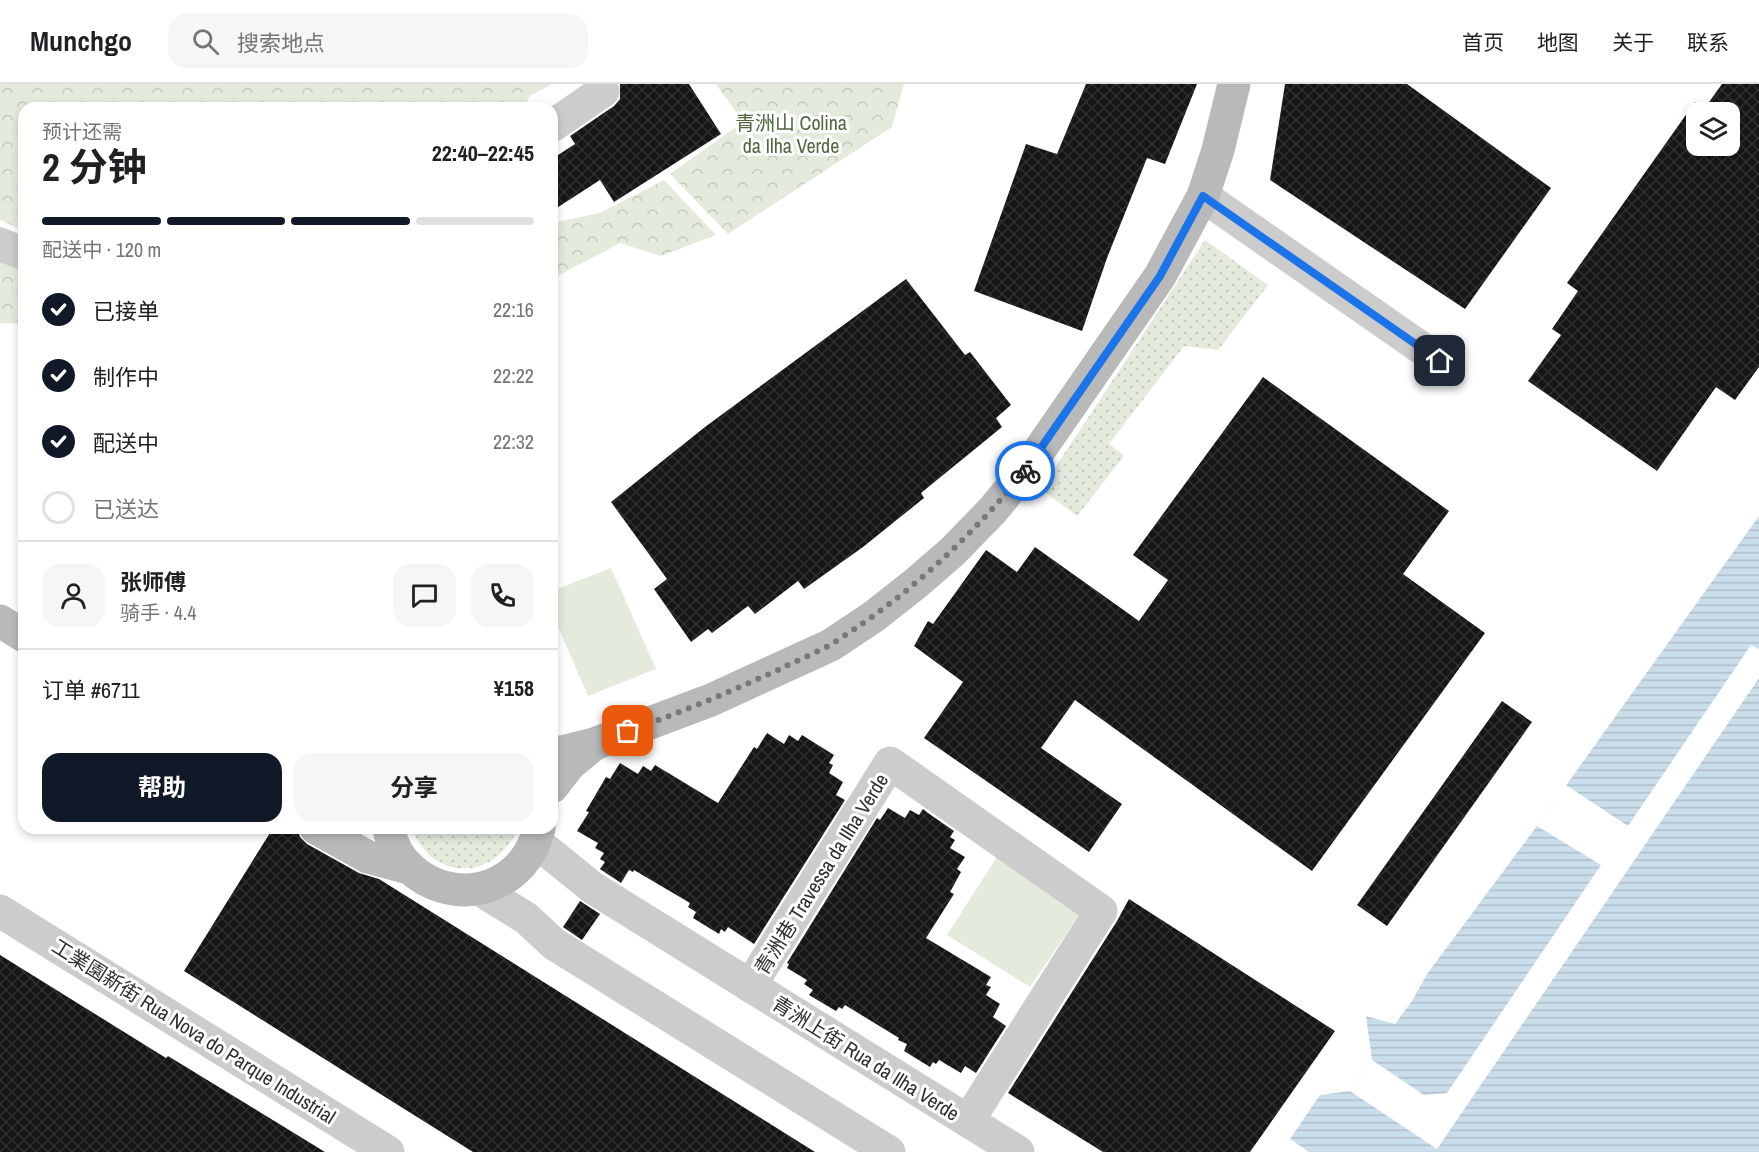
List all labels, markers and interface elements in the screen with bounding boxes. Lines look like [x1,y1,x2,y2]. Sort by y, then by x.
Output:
search box [168,14,588,68]
text: Munchgo [30,22,132,60]
icon: search [189,25,222,58]
text: 搜索地点 [237,28,325,58]
text: 首页 [1462,28,1504,57]
text: 地图 [1537,28,1579,57]
text: 关于 [1612,28,1654,57]
text: 联系 [1687,28,1729,57]
map controls [1686,102,1740,156]
button: layers [1686,102,1740,156]
park label: 青洲山 Colina da Ilha Verde [735,109,847,159]
text: 预计还需 [42,118,122,145]
text: 22:40–22:45 [432,138,534,168]
text: 2 分钟 [42,141,147,193]
text: 配送中 · 120 m [42,236,161,263]
icon: check [42,293,75,326]
text: 已接单 [93,296,159,326]
text: 22:16 [493,296,534,323]
pin [1414,335,1465,386]
icon: home [1423,344,1456,377]
icon: check [42,359,75,392]
text: 制作中 [93,362,159,392]
text: 22:22 [493,362,534,389]
icon: check [42,425,75,458]
text: 配送中 [93,428,159,458]
text: 22:32 [493,428,534,455]
courier [995,441,1055,501]
icon: bike [1009,455,1042,488]
text: 已送达 [93,494,159,524]
button: person [42,564,105,627]
button: chat [393,564,456,627]
button: phone [471,564,534,627]
text: 张师傅 [120,567,186,597]
text: 骑手 · 4.4 [120,599,196,626]
text: ¥158 [494,673,534,703]
text: 订单 #6711 [42,675,140,705]
pin [602,705,653,756]
icon: bag [611,714,644,747]
button: 帮助 [42,753,282,822]
button: 分享 [294,753,534,822]
street label: 青洲巷 Travessa da Ilha Verde [748,768,894,980]
street label: 工業園新街 Rua Nova do Parque Industrial [47,932,341,1130]
street label: 青洲上街 Rua da Ilha Verde [767,989,965,1127]

